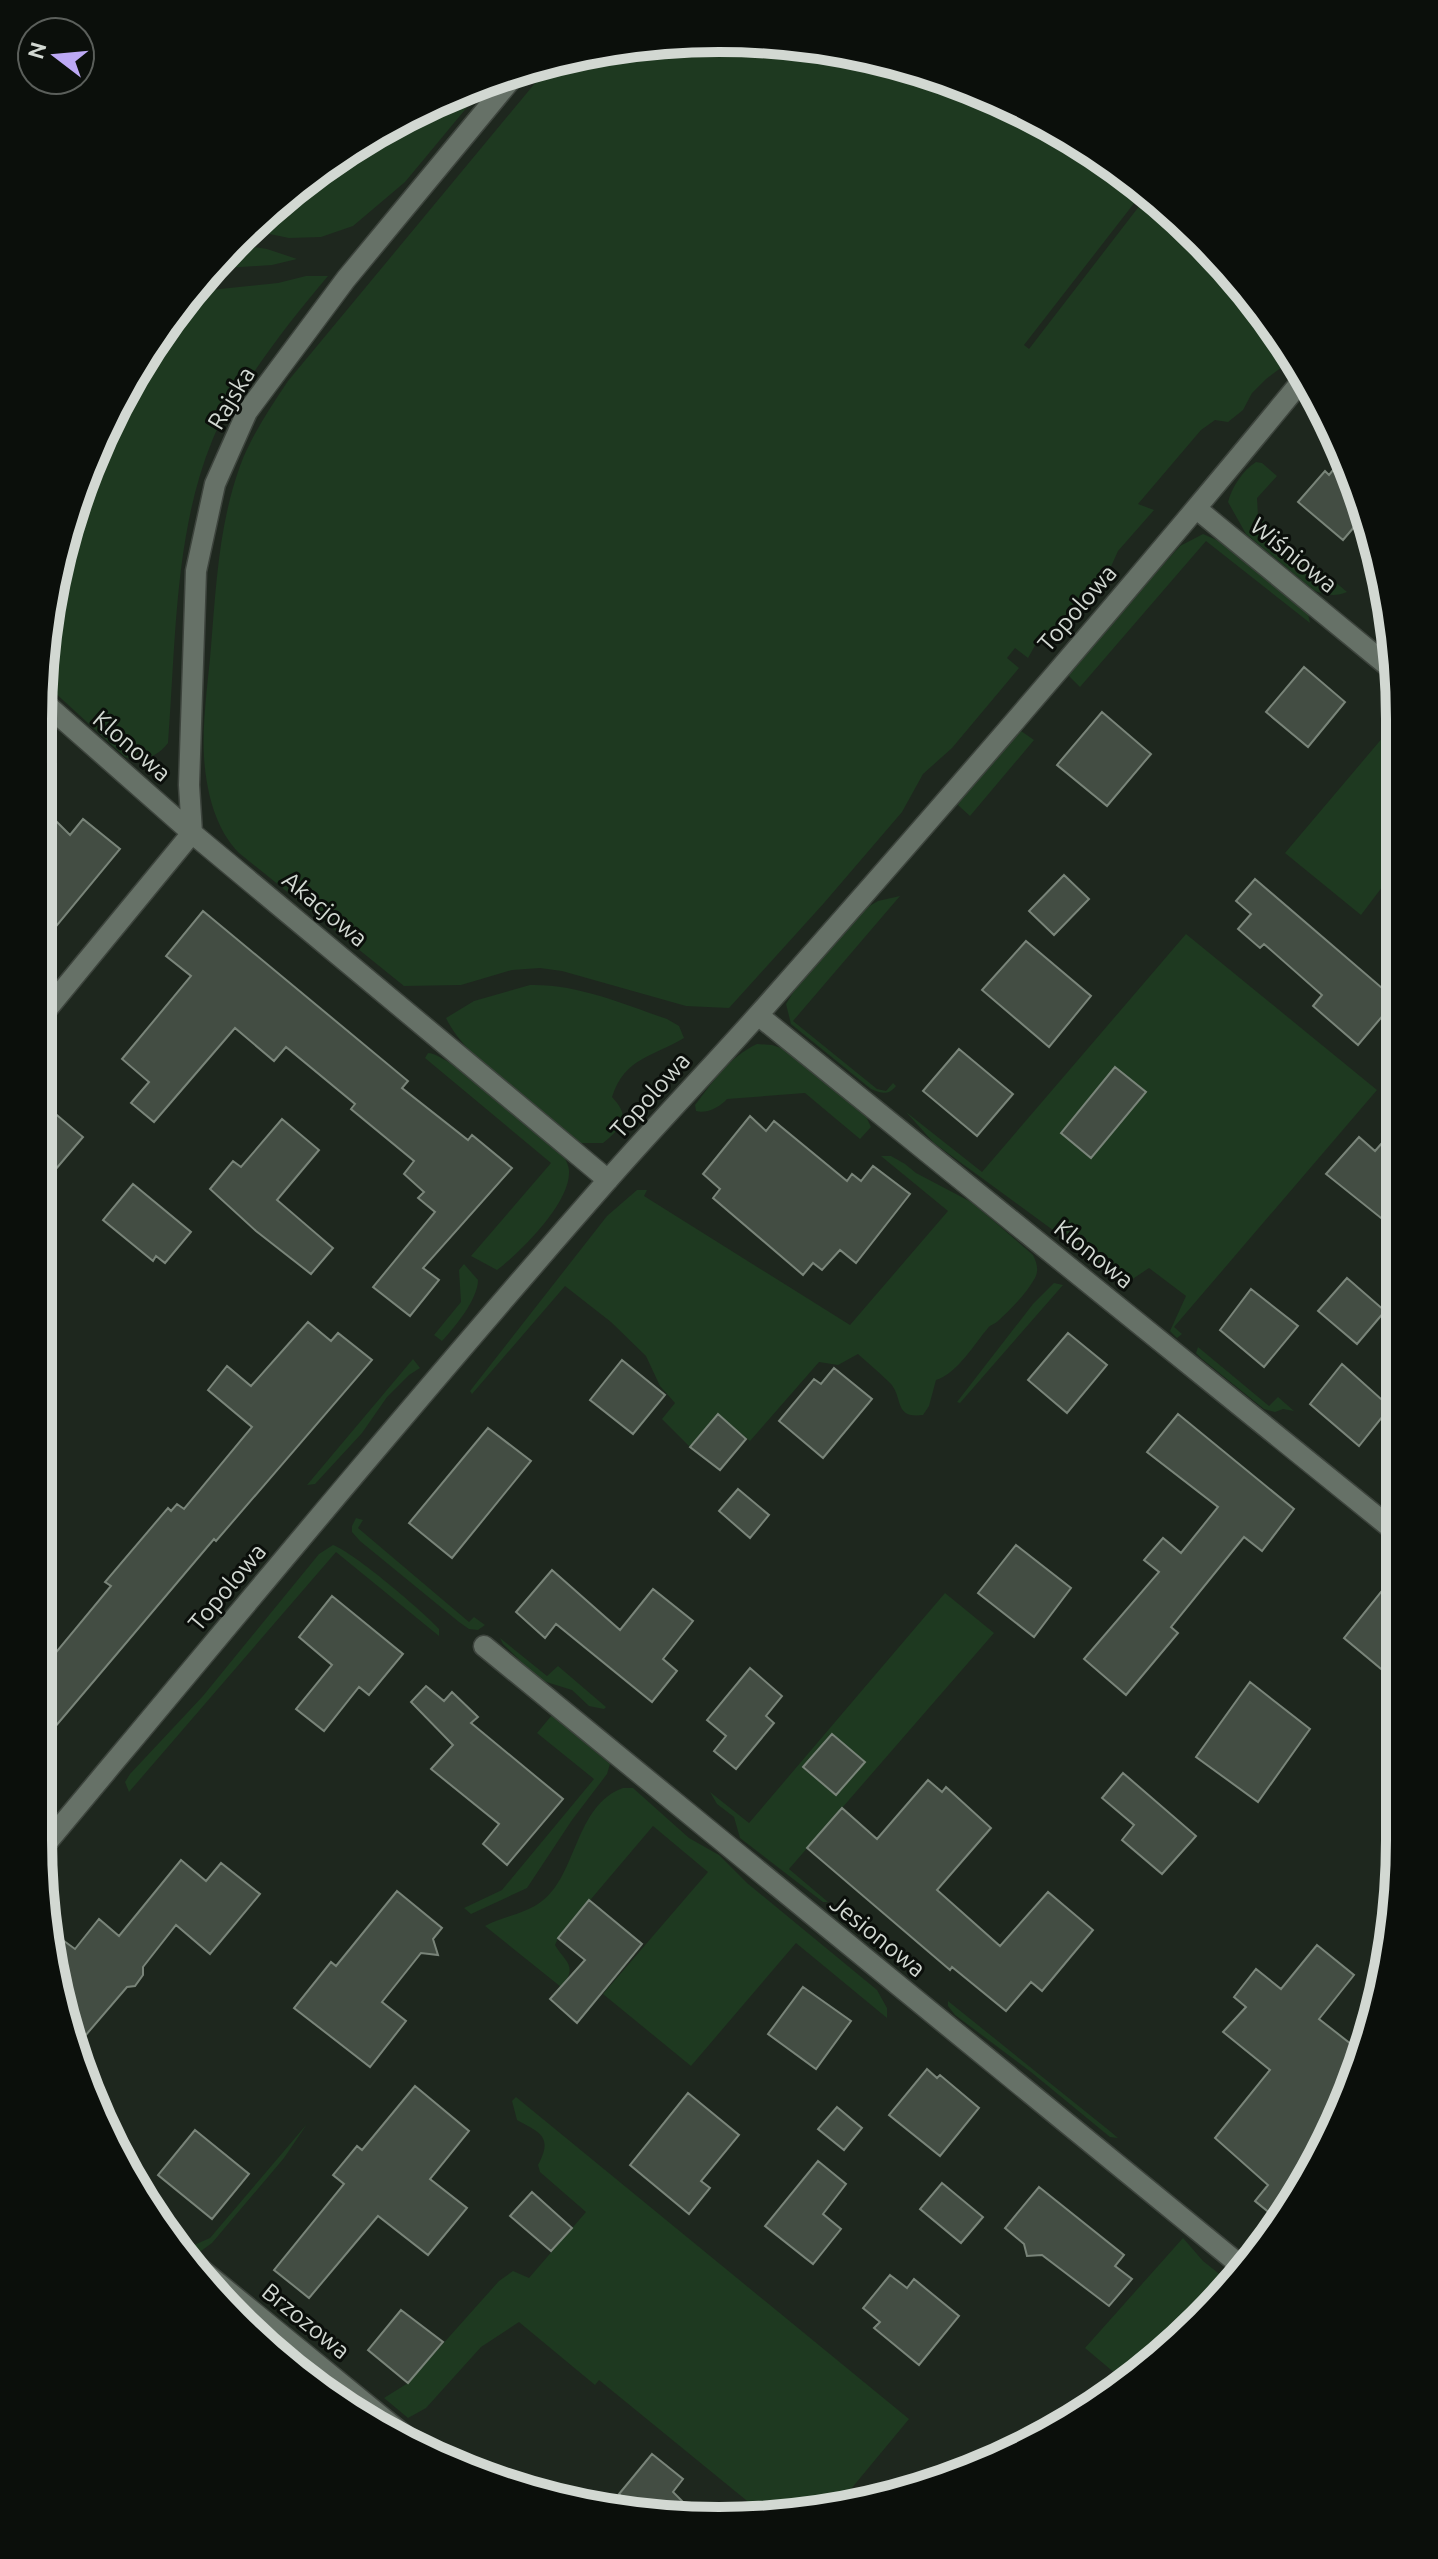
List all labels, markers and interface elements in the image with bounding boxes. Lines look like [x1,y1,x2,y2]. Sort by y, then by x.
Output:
north arrow [16,16,96,96]
text: N [22,39,51,62]
street label: Rajska [202,362,260,434]
street label: Wiśniowa [1245,512,1343,598]
street label: Topolowa [1032,559,1122,657]
street label: Klonowa [88,705,176,787]
street label: Akacjowa [277,866,373,952]
street label: Topolowa [605,1047,695,1143]
street label: Klonowa [1049,1214,1139,1294]
street label: Topolowa [183,1538,271,1636]
street label: Jesionowa [825,1890,931,1982]
street label: Brzozowa [257,2278,355,2364]

